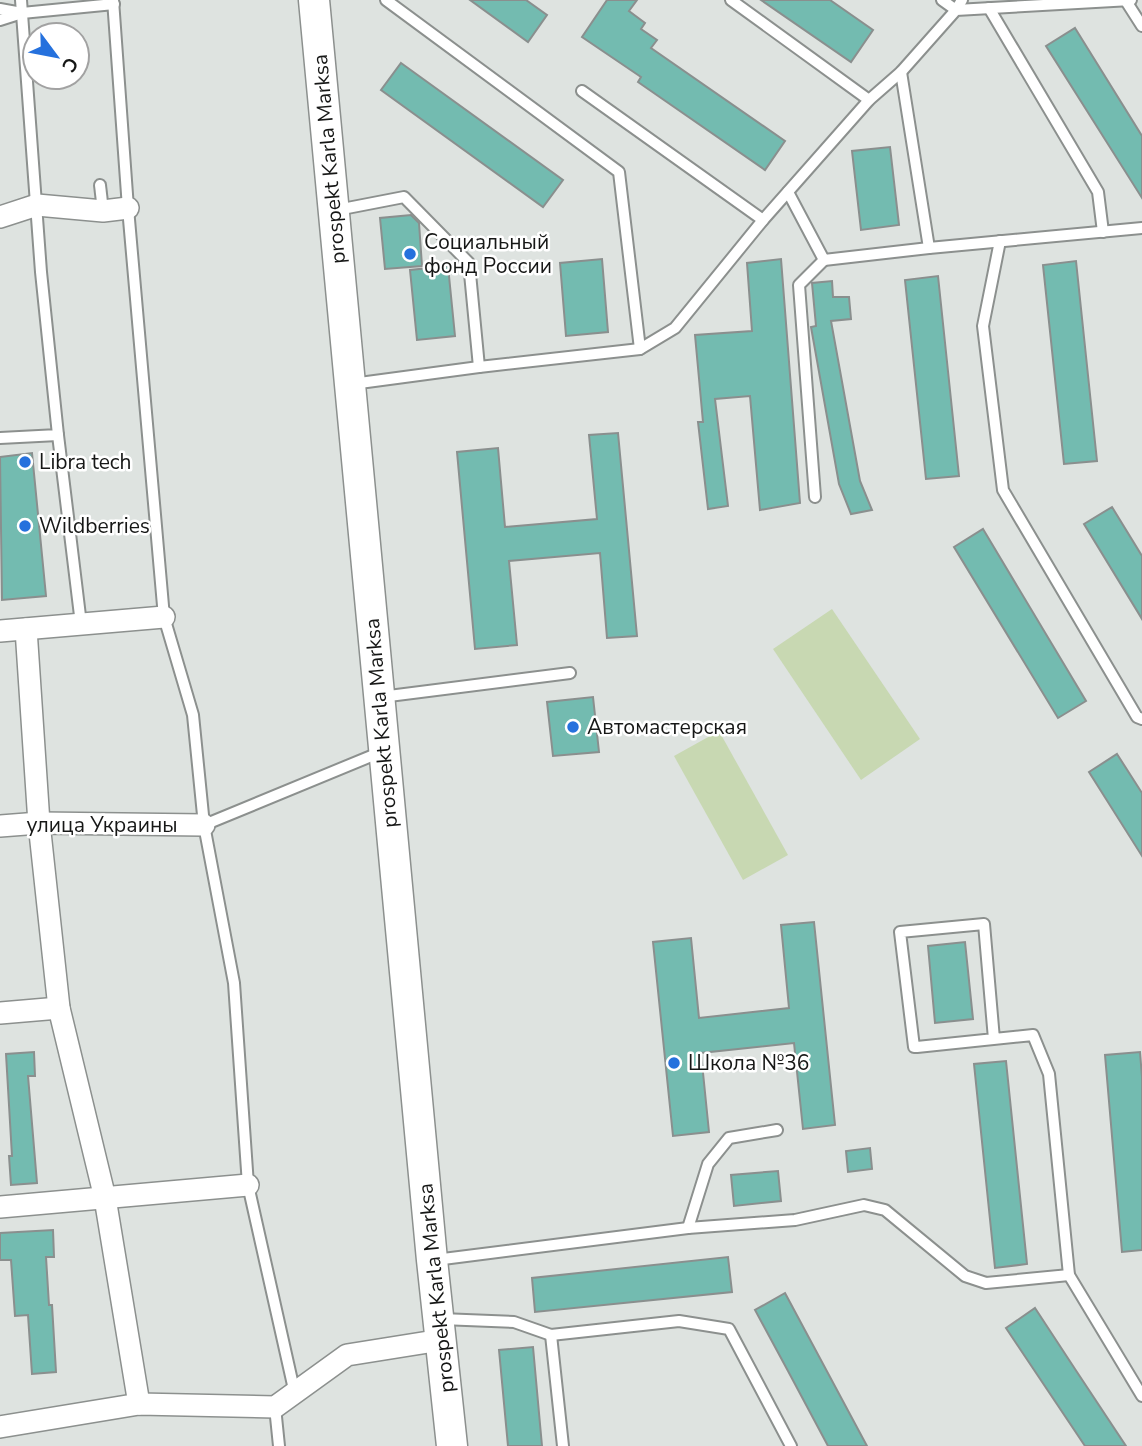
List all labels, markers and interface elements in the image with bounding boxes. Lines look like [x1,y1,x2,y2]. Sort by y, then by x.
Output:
north arrow [21,21,91,91]
text: С [55,52,84,77]
street label: prospekt Karla Marksa [306,53,352,265]
place label: Социальный фонд России [424,228,552,280]
marker: Социальный фонд России [402,246,418,262]
place label: Libra tech [39,448,132,476]
marker: Libra tech [17,454,33,470]
place label: Wildberries [39,512,150,540]
marker: Wildberries [17,518,33,534]
street label: prospekt Karla Marksa [358,617,404,829]
place label: Автомастерская [587,713,747,741]
marker: Автомастерская [565,719,581,735]
street label: улица Украины [26,811,178,839]
place label: Школа №36 [688,1049,809,1077]
marker: Школа №36 [666,1055,682,1071]
street label: prospekt Karla Marksa [411,1182,461,1394]

